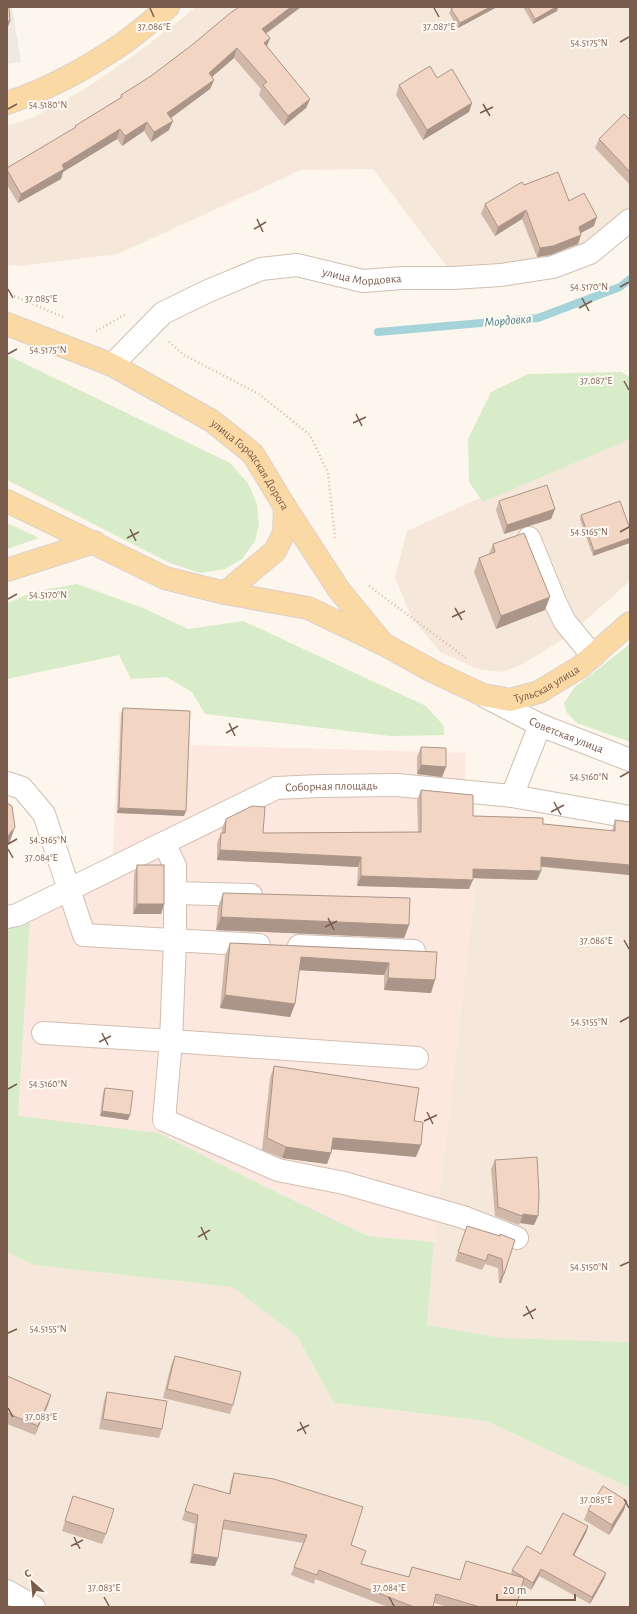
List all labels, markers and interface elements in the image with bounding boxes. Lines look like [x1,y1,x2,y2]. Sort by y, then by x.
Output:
text: 37.086°E [137,22,171,32]
text: 37.087°E [423,22,455,32]
text: 54.5175°N [570,38,608,48]
text: 54.5180°N [29,100,67,110]
street label: улица Мордовка [320,265,402,287]
text: 54.5170°N [570,282,608,292]
text: 37.085°E [25,294,57,304]
water label: Мордовка [484,312,532,330]
text: 54.5175°N [29,345,67,355]
text: 37.087°E [580,376,612,386]
street label: улица Городская Дорога [207,416,292,512]
text: 54.5165°N [570,527,608,537]
text: 54.5170°N [29,590,67,600]
street label: Тульская улица [512,663,582,705]
street label: Советская улица [527,714,606,755]
text: 54.5160°N [570,772,608,782]
street label: Соборная площадь [285,779,378,794]
text: 54.5165°N [29,835,67,845]
text: 37.084°E [24,853,58,863]
text: 37.086°E [579,936,613,946]
text: 54.5155°N [570,1017,608,1027]
text: 54.5160°N [29,1079,67,1089]
text: 54.5150°N [570,1262,608,1272]
text: 54.5155°N [29,1324,67,1334]
text: 37.083°E [25,1412,57,1422]
text: 37.085°E [580,1495,612,1505]
north arrow [12,1562,52,1602]
text: С [22,1567,33,1580]
scale bar [497,1576,575,1602]
text: 37.083°E [88,1583,120,1593]
text: 37.084°E [372,1583,406,1593]
text: 20 m [503,1584,526,1596]

